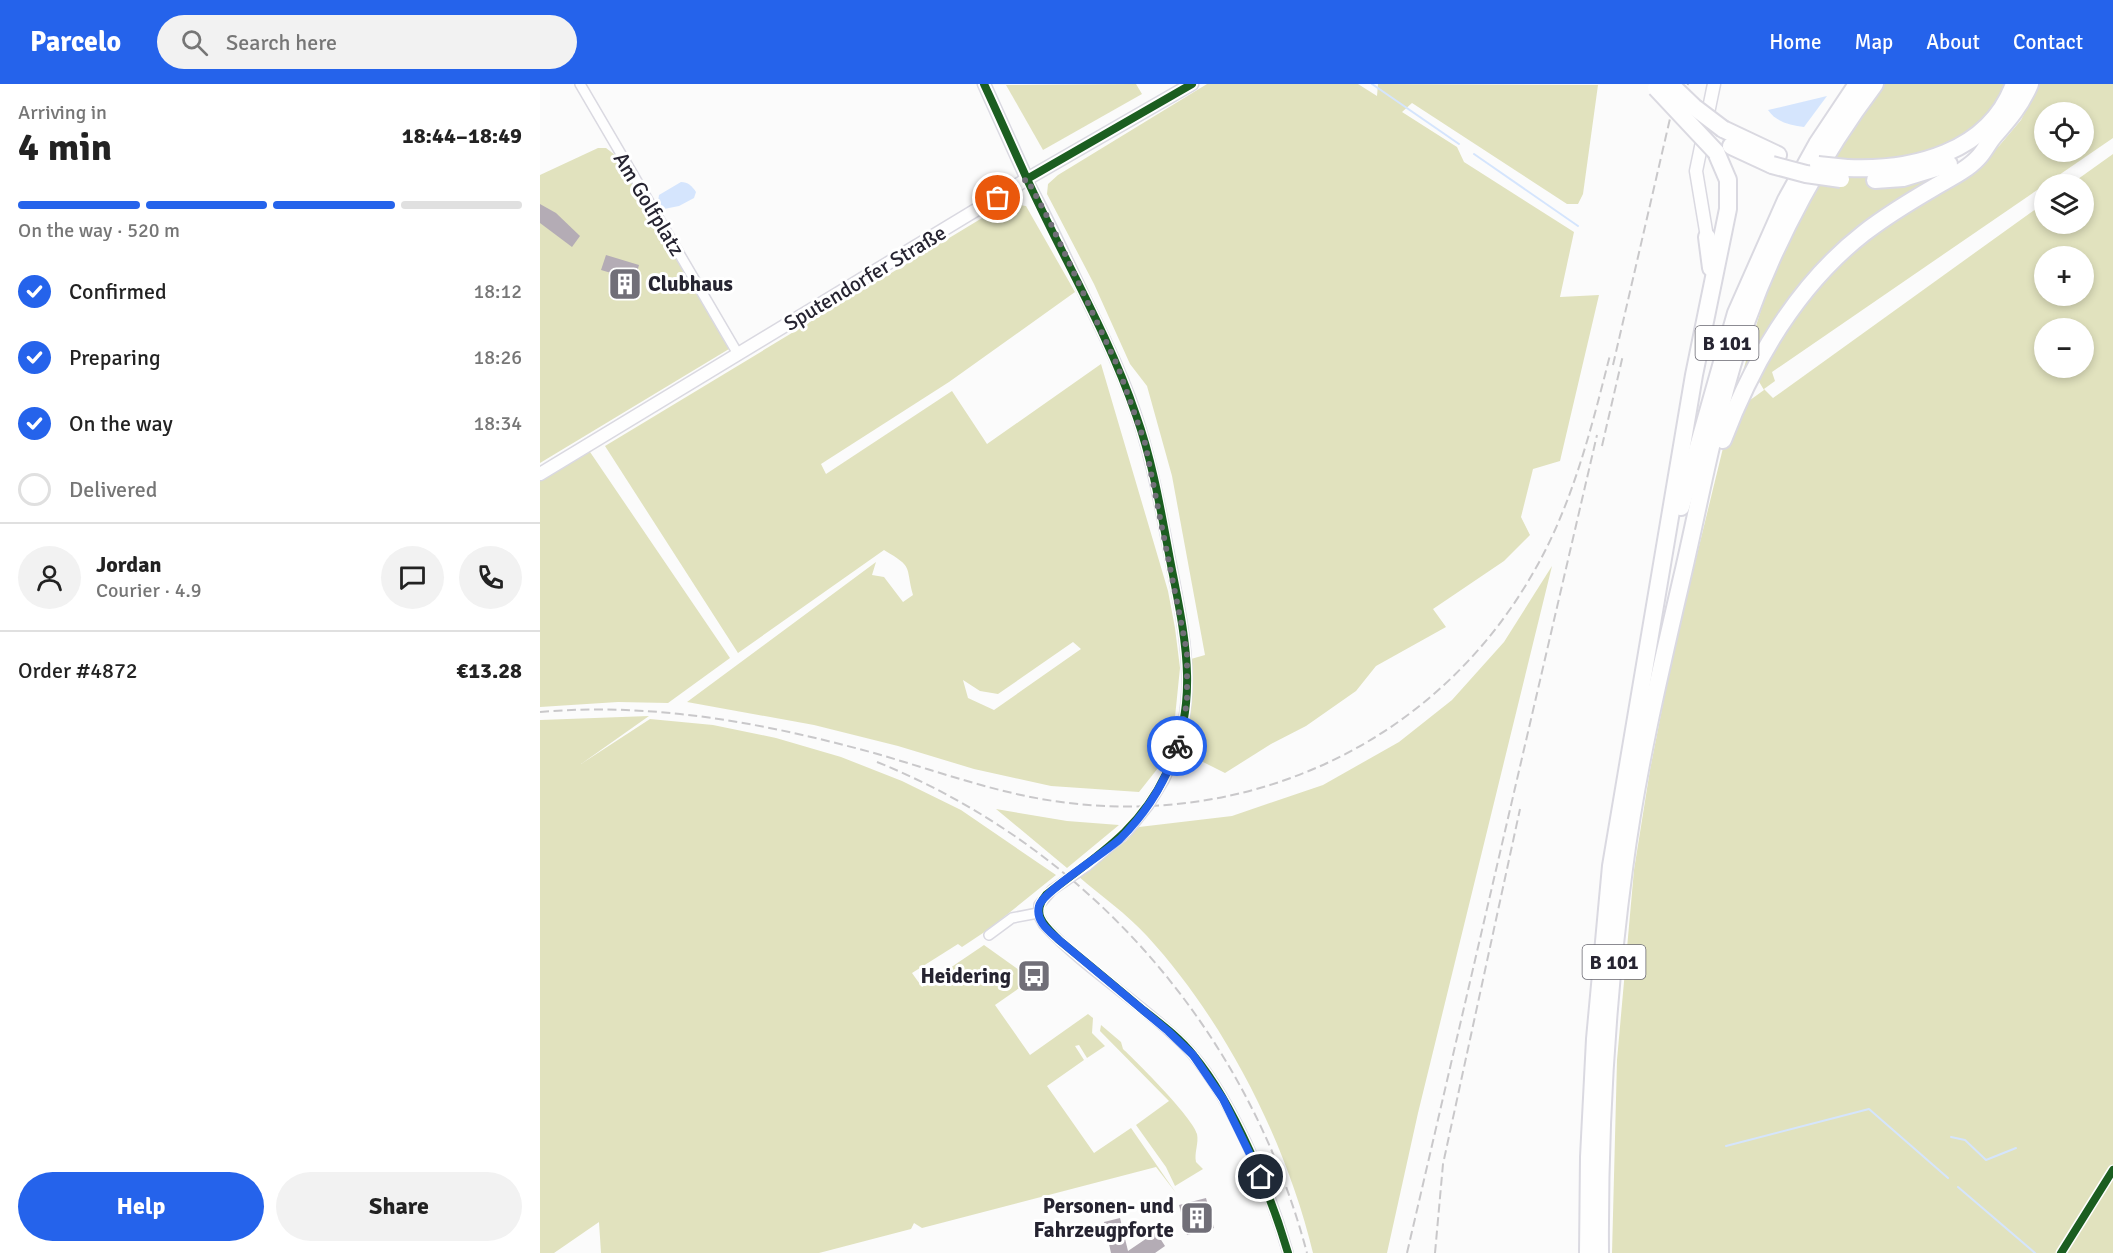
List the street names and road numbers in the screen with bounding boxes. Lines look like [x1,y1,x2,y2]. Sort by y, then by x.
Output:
street label: Am Golfplatz [608,147,690,261]
street label: Sputendorfer Straße [779,219,951,337]
road number: B 101 [1696,326,1758,360]
road number: B 101 [1582,945,1646,979]

